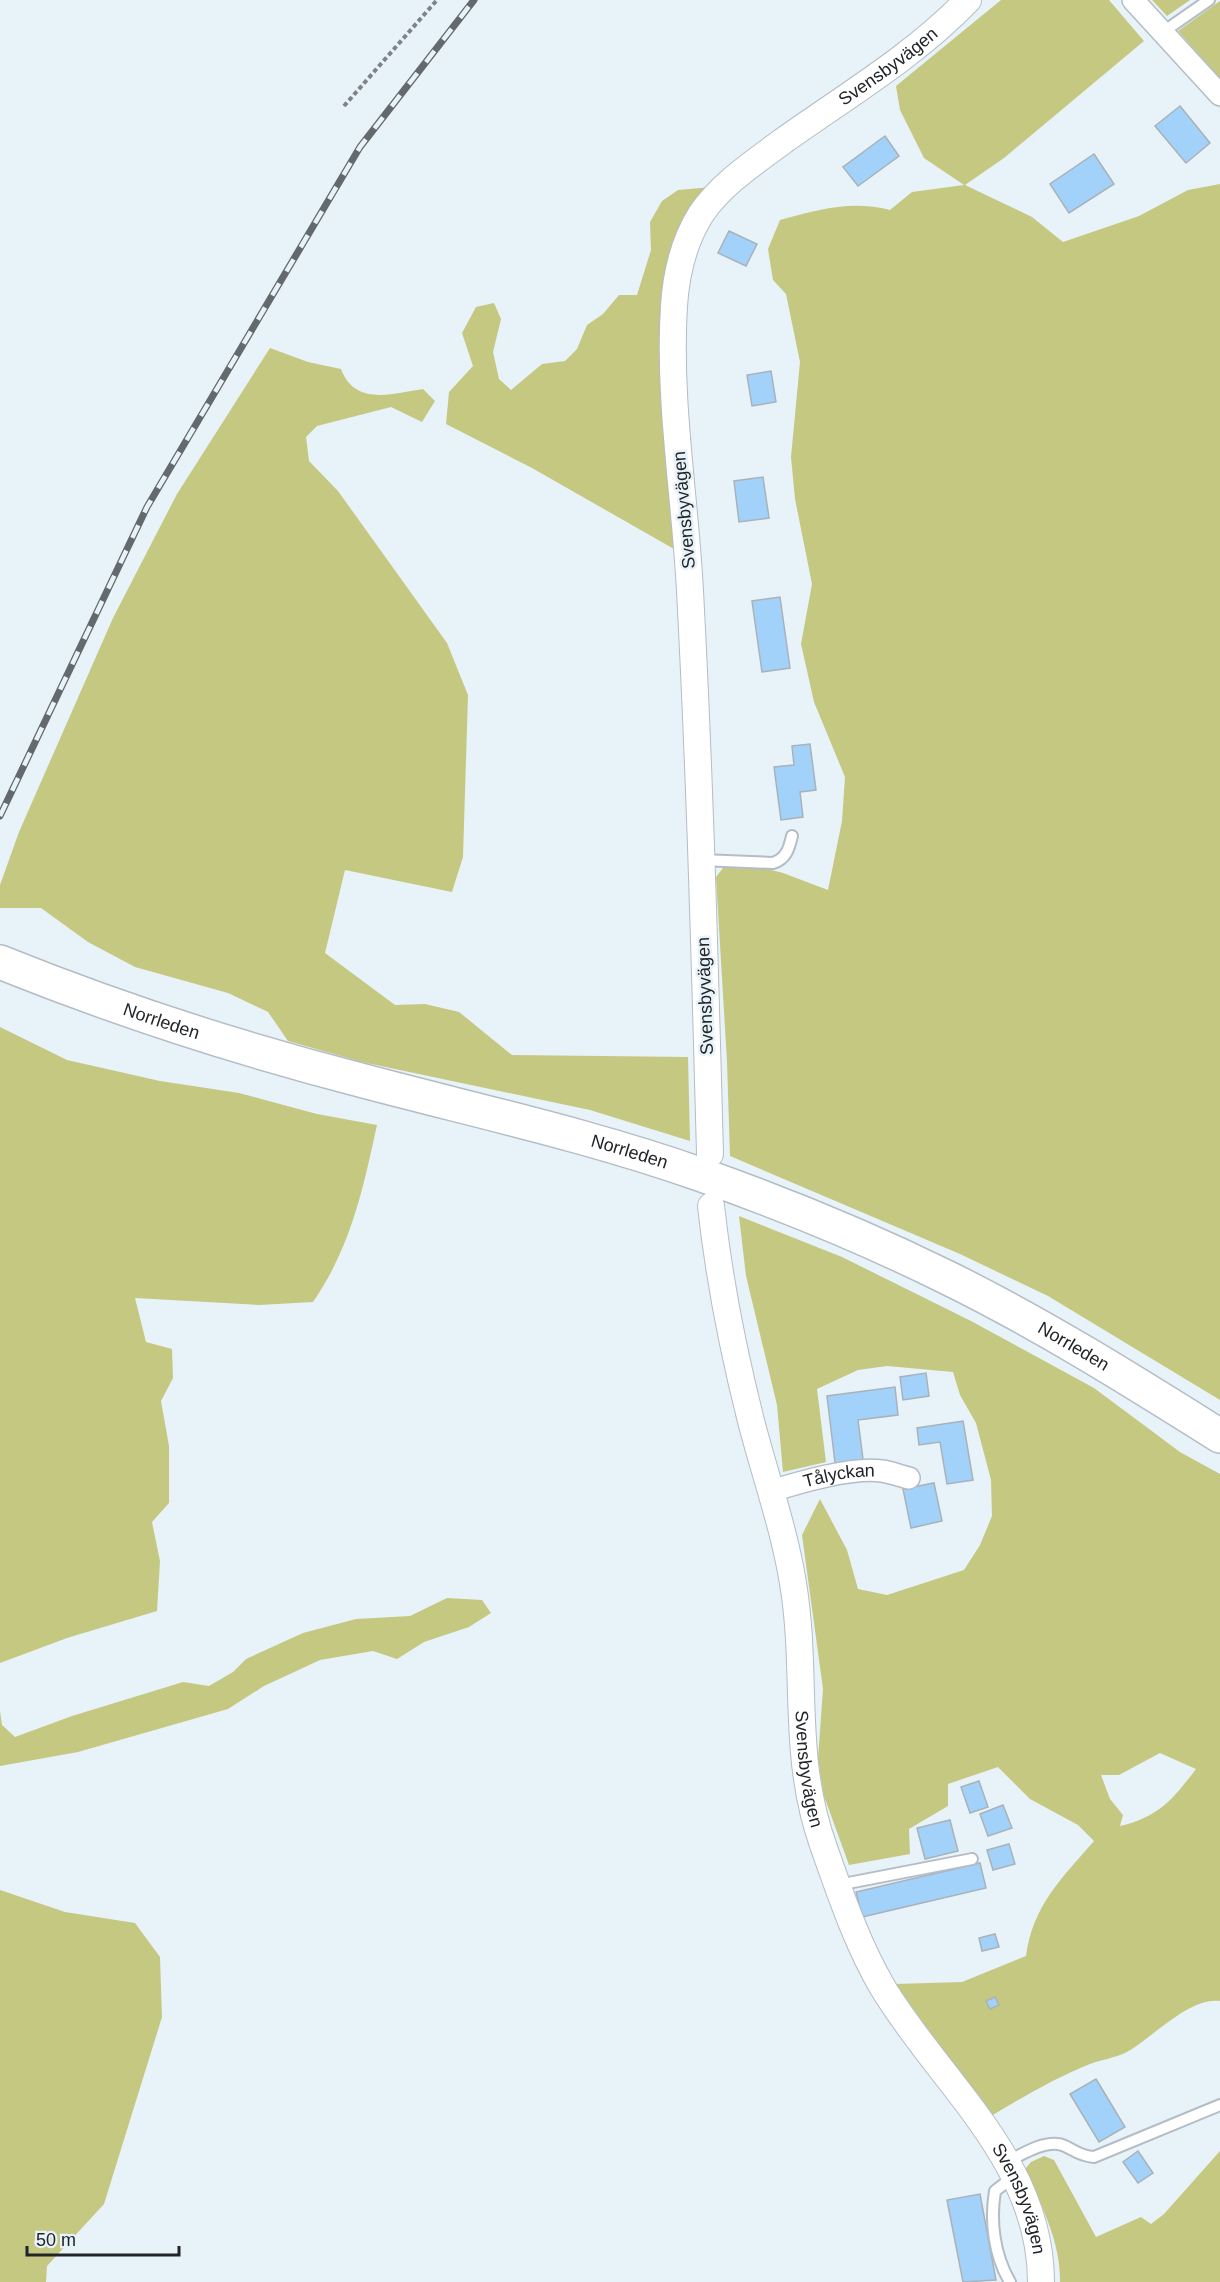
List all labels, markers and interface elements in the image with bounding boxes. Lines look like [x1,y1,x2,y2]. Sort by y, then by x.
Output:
street label: Svensbyvägen [835,23,942,110]
street label: Svensbyvägen [669,450,699,570]
street label: Svensbyvägen [693,937,717,1055]
street label: Norrleden [121,999,202,1043]
street label: Norrleden [589,1131,670,1173]
street label: Norrleden [1034,1318,1113,1375]
street label: Tålyckan [801,1460,875,1491]
street label: Svensbyvägen [791,1710,827,1830]
street label: Svensbyvägen [988,2140,1049,2255]
scale bar [27,2219,178,2257]
text: 50 m [36,2230,76,2250]

